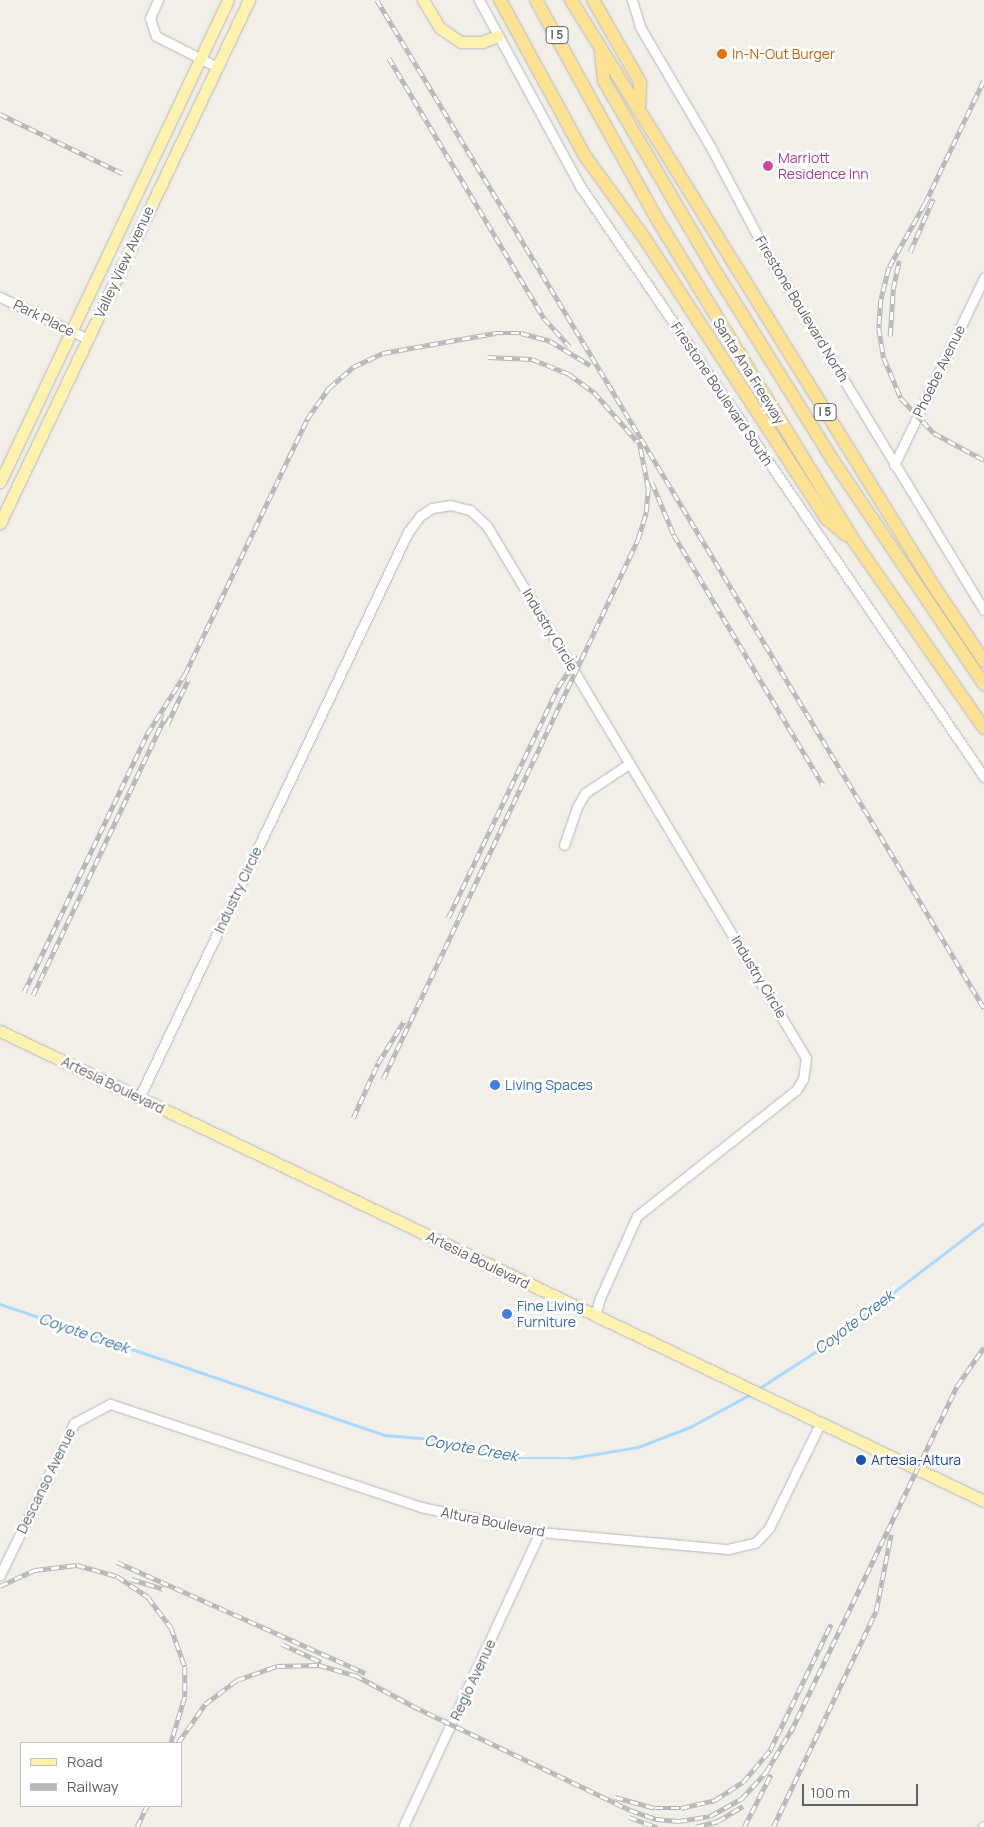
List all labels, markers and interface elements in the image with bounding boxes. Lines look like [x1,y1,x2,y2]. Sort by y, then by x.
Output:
road number: I 5 [544,26,570,44]
place label: In-N-Out Burger [732,46,835,62]
marker: In-N-Out Burger [716,48,728,60]
place label: Marriott Residence Inn [778,150,869,182]
marker: Marriott Residence Inn [762,160,774,172]
street label: Valley View Avenue [91,204,157,320]
street label: Firestone Boulevard North [752,233,852,385]
street label: Park Place [11,296,77,340]
street label: Santa Ana Freeway [710,315,788,427]
street label: Firestone Boulevard South [668,319,776,469]
street label: Phoebe Avenue [909,322,969,420]
road number: I 5 [812,402,838,422]
street label: Industry Circle [519,586,581,674]
street label: Industry Circle [211,844,265,936]
street label: Industry Circle [728,933,790,1021]
street label: Artesia Boulevard [59,1053,167,1117]
place label: Living Spaces [505,1077,593,1093]
marker: Living Spaces [489,1079,501,1091]
street label: Artesia Boulevard [424,1228,532,1292]
water label: Coyote Creek [811,1286,897,1358]
place label: Fine Living Furniture [517,1298,584,1330]
marker: Fine Living Furniture [501,1308,513,1320]
water label: Coyote Creek [37,1309,131,1357]
street label: Descanso Avenue [13,1426,79,1536]
water label: Coyote Creek [423,1431,519,1465]
place label: Artesia-Altura [871,1452,961,1468]
marker: Artesia-Altura [855,1454,867,1466]
street label: Altura Boulevard [440,1504,546,1540]
street label: Regio Avenue [447,1637,499,1723]
legend [20,1742,182,1807]
text: Road [67,1751,103,1772]
scale bar [804,1774,920,1806]
text: Railway [67,1776,119,1797]
text: 100 m [810,1782,850,1803]

